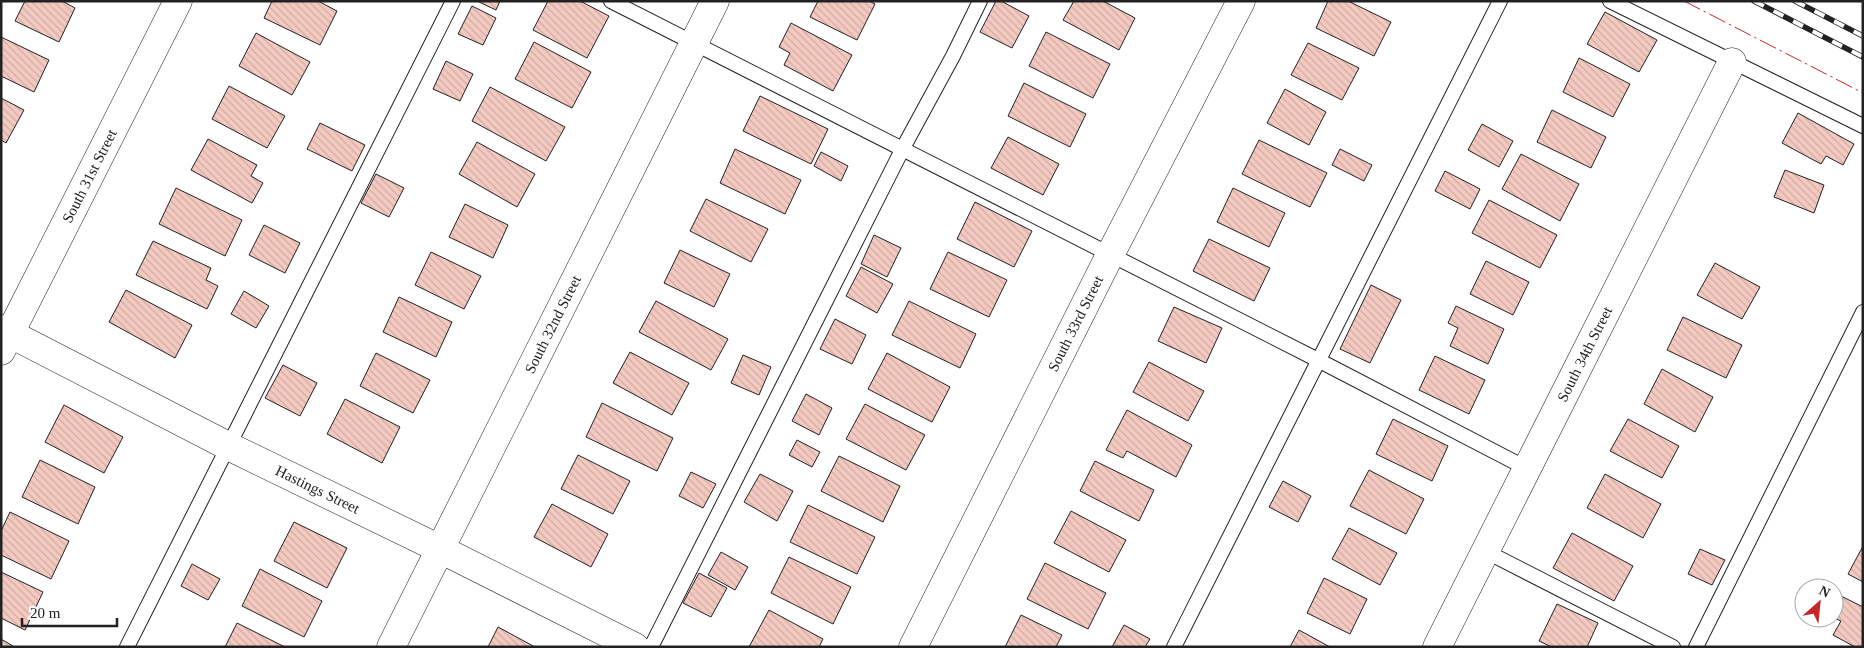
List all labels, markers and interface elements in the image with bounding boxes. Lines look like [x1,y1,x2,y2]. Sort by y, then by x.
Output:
street label: South 31st Street [59,126,120,225]
street label: South 32nd Street [522,272,584,376]
street label: South 33rd Street [1045,272,1107,374]
street label: South 34th Street [1554,303,1616,404]
street label: Hastings Street [273,462,363,517]
north arrow [1794,578,1844,628]
text: N [1817,583,1833,601]
scale bar [22,596,118,628]
text: 20 m [30,605,61,621]

